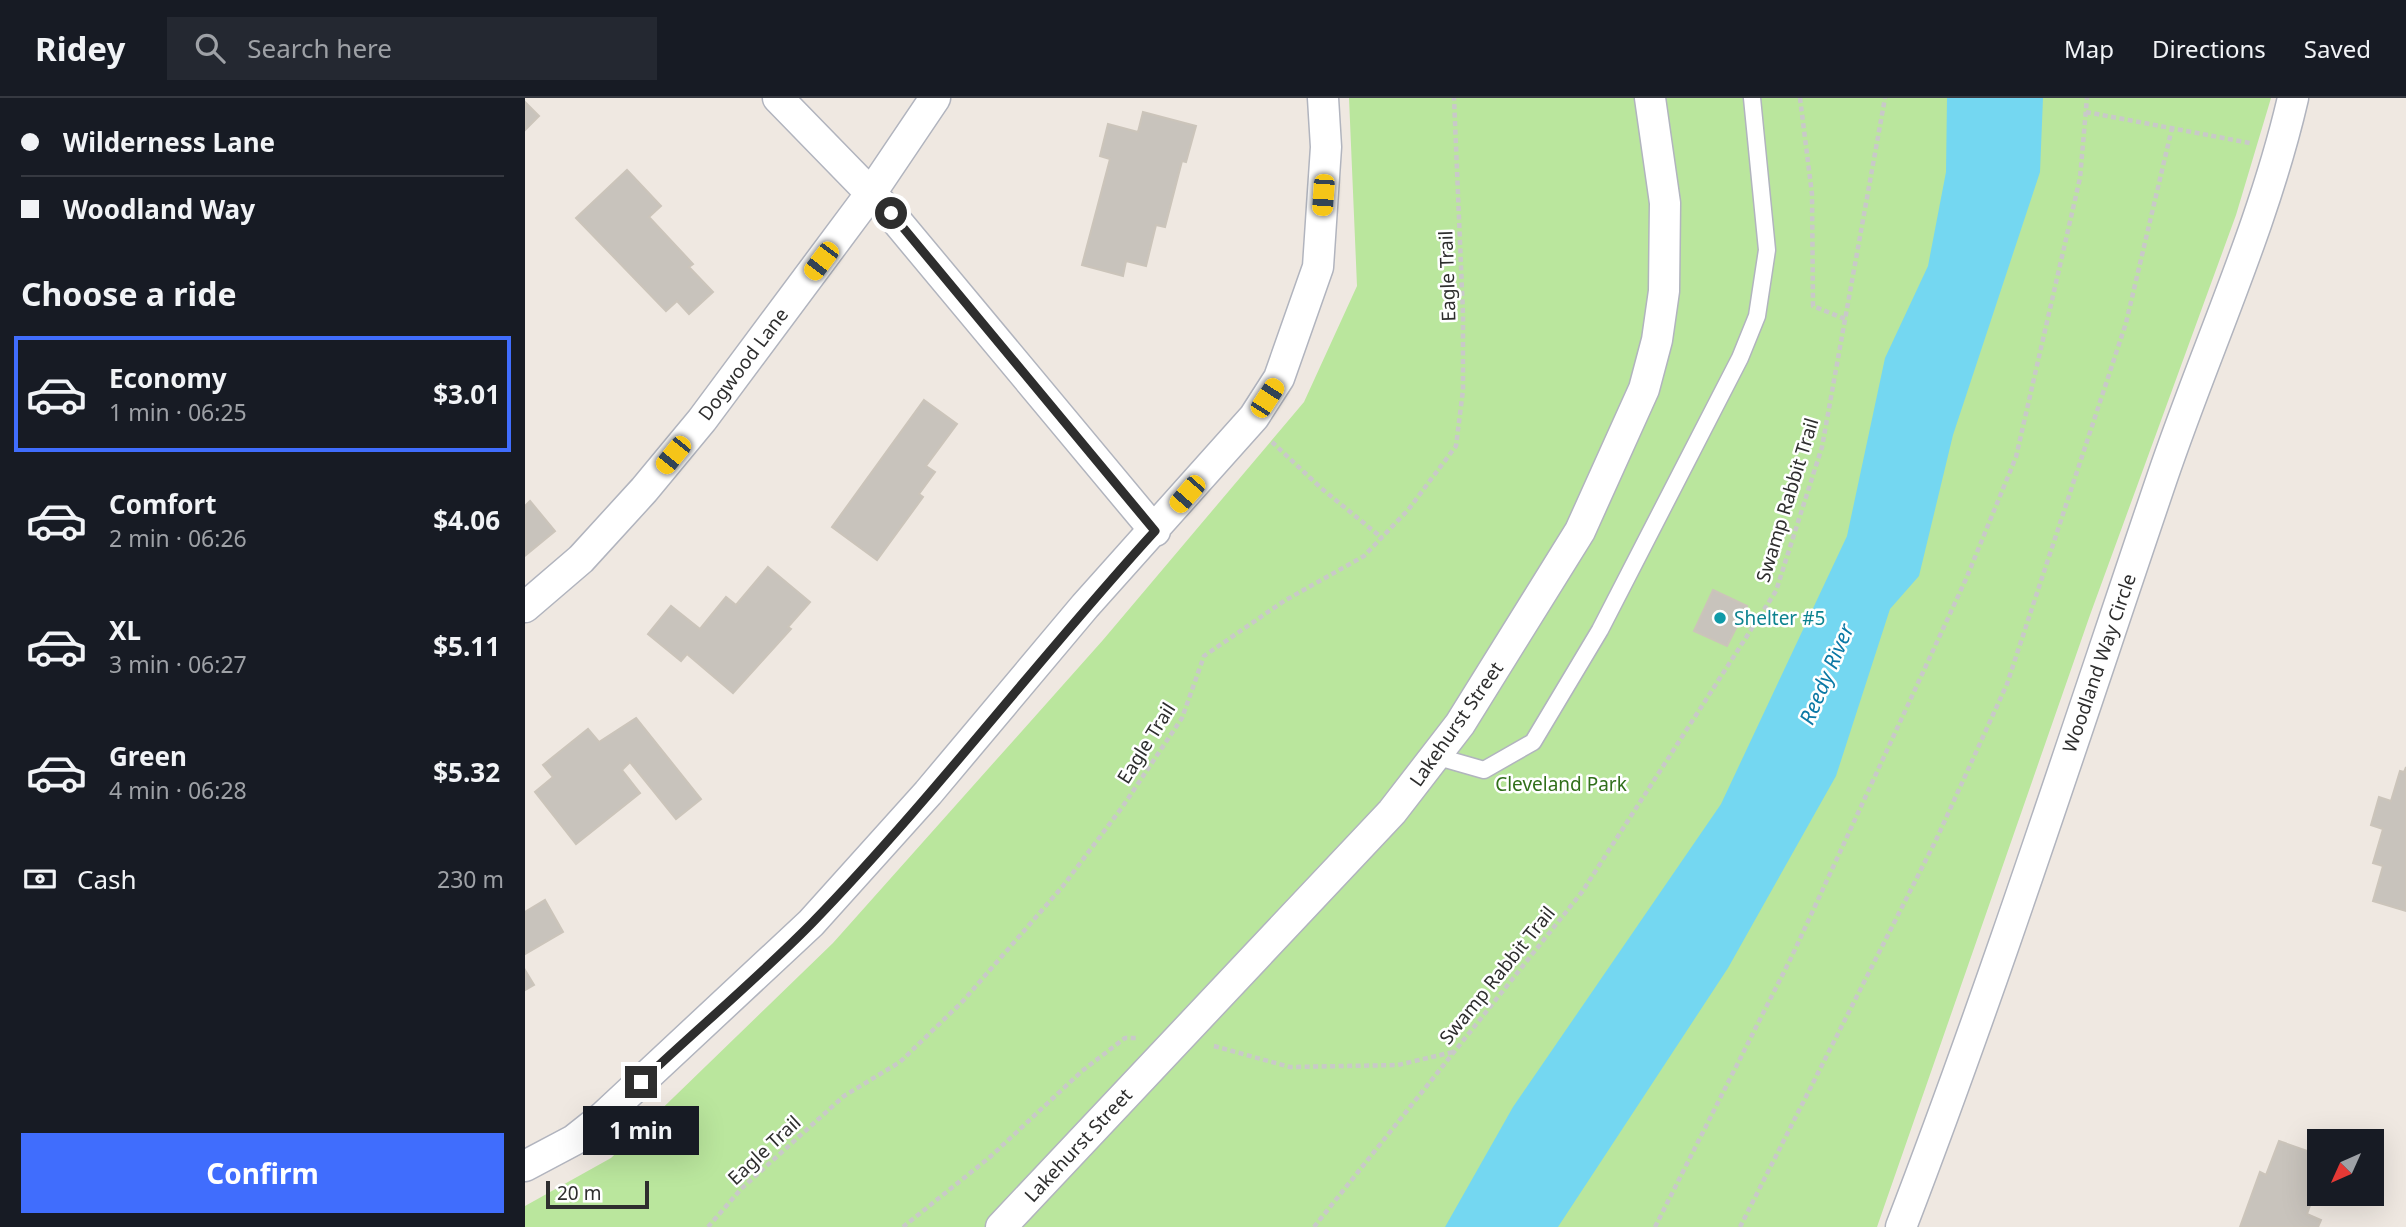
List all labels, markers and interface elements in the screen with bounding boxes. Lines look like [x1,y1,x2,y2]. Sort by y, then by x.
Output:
search box [167,17,657,80]
text: Ridey [35,26,125,71]
icon: search [191,29,229,67]
text: Search here [247,30,392,66]
text: Map [2064,32,2114,65]
text: Directions [2152,32,2266,65]
text: Saved [2304,32,2371,65]
text: Wilderness Lane [63,124,275,160]
car [1312,173,1335,217]
text: Woodland Way [63,191,255,227]
route start [875,197,907,229]
street label: Eagle Trail [1432,230,1462,322]
car [800,238,843,284]
text: Choose a ride [21,272,237,315]
street label: Dogwood Lane [692,302,794,426]
text: Economy [109,360,227,396]
icon: car [25,363,88,426]
car [1247,375,1288,421]
text: $3.01 [433,376,500,412]
text: 1 min · 06:25 [109,396,247,428]
street label: Swamp Rabbit Trail [1750,415,1824,585]
car [652,432,695,478]
car [1166,471,1209,517]
text: Comfort [109,486,217,522]
icon: car [25,489,88,552]
text: $4.06 [433,502,500,538]
text: 2 min · 06:26 [109,522,247,554]
street label: Woodland Way Circle [2056,570,2142,756]
place label: Shelter #5 [1734,605,1825,631]
marker: Shelter #5 [1712,610,1728,626]
text: XL [109,612,141,648]
icon: car [25,615,88,678]
water label: Reedy River [1792,618,1860,728]
text: $5.11 [433,628,500,664]
text: 3 min · 06:27 [109,648,247,680]
street label: Lakehurst Street [1403,656,1509,792]
street label: Eagle Trail [1111,698,1181,788]
text: Green [109,738,187,774]
icon: car [25,741,88,804]
text: $5.32 [433,754,500,790]
park label: Cleveland Park [1495,771,1627,797]
text: 4 min · 06:28 [109,774,247,806]
icon: cash [21,860,59,898]
text: Cash [77,861,137,897]
text: 230 m [437,863,504,895]
street label: Swamp Rabbit Trail [1433,901,1561,1049]
route end [625,1066,657,1098]
street label: Lakehurst Street [1018,1082,1138,1208]
callout: 1 min [583,1107,699,1156]
street label: Eagle Trail [722,1109,806,1191]
text: 1 min [609,1114,673,1146]
north arrow [2307,1129,2383,1206]
map controls [2307,1129,2384,1206]
button: Confirm [21,1133,504,1213]
scale bar [546,1178,649,1210]
text: 20 m [557,1180,601,1206]

